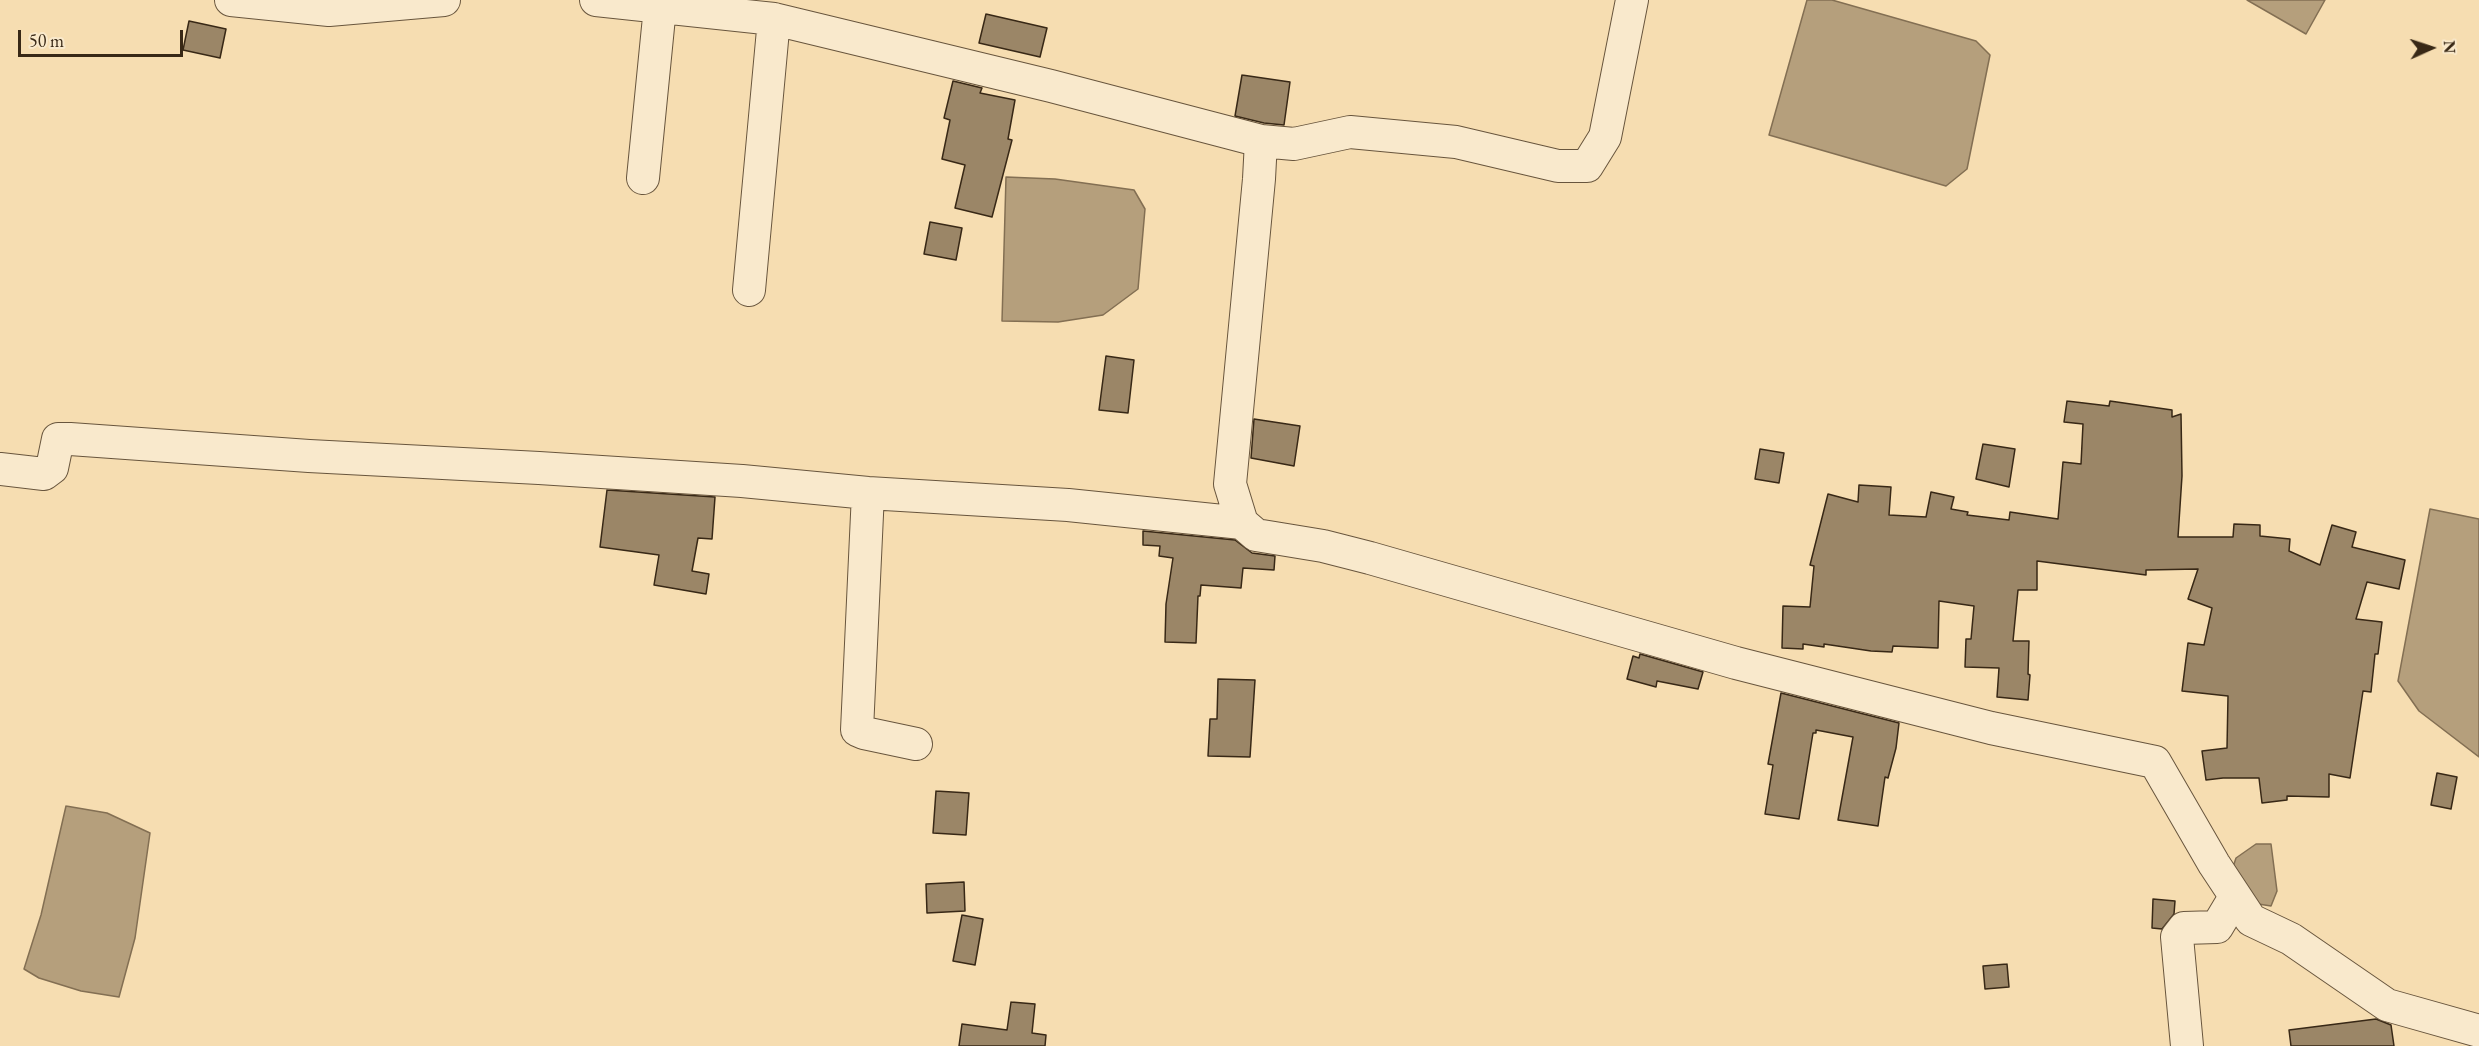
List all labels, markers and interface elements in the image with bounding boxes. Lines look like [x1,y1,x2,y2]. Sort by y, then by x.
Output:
scale bar [21,18,186,56]
north arrow [2401,18,2461,78]
text: 50 m [29,29,64,52]
text: N [2439,40,2460,54]

